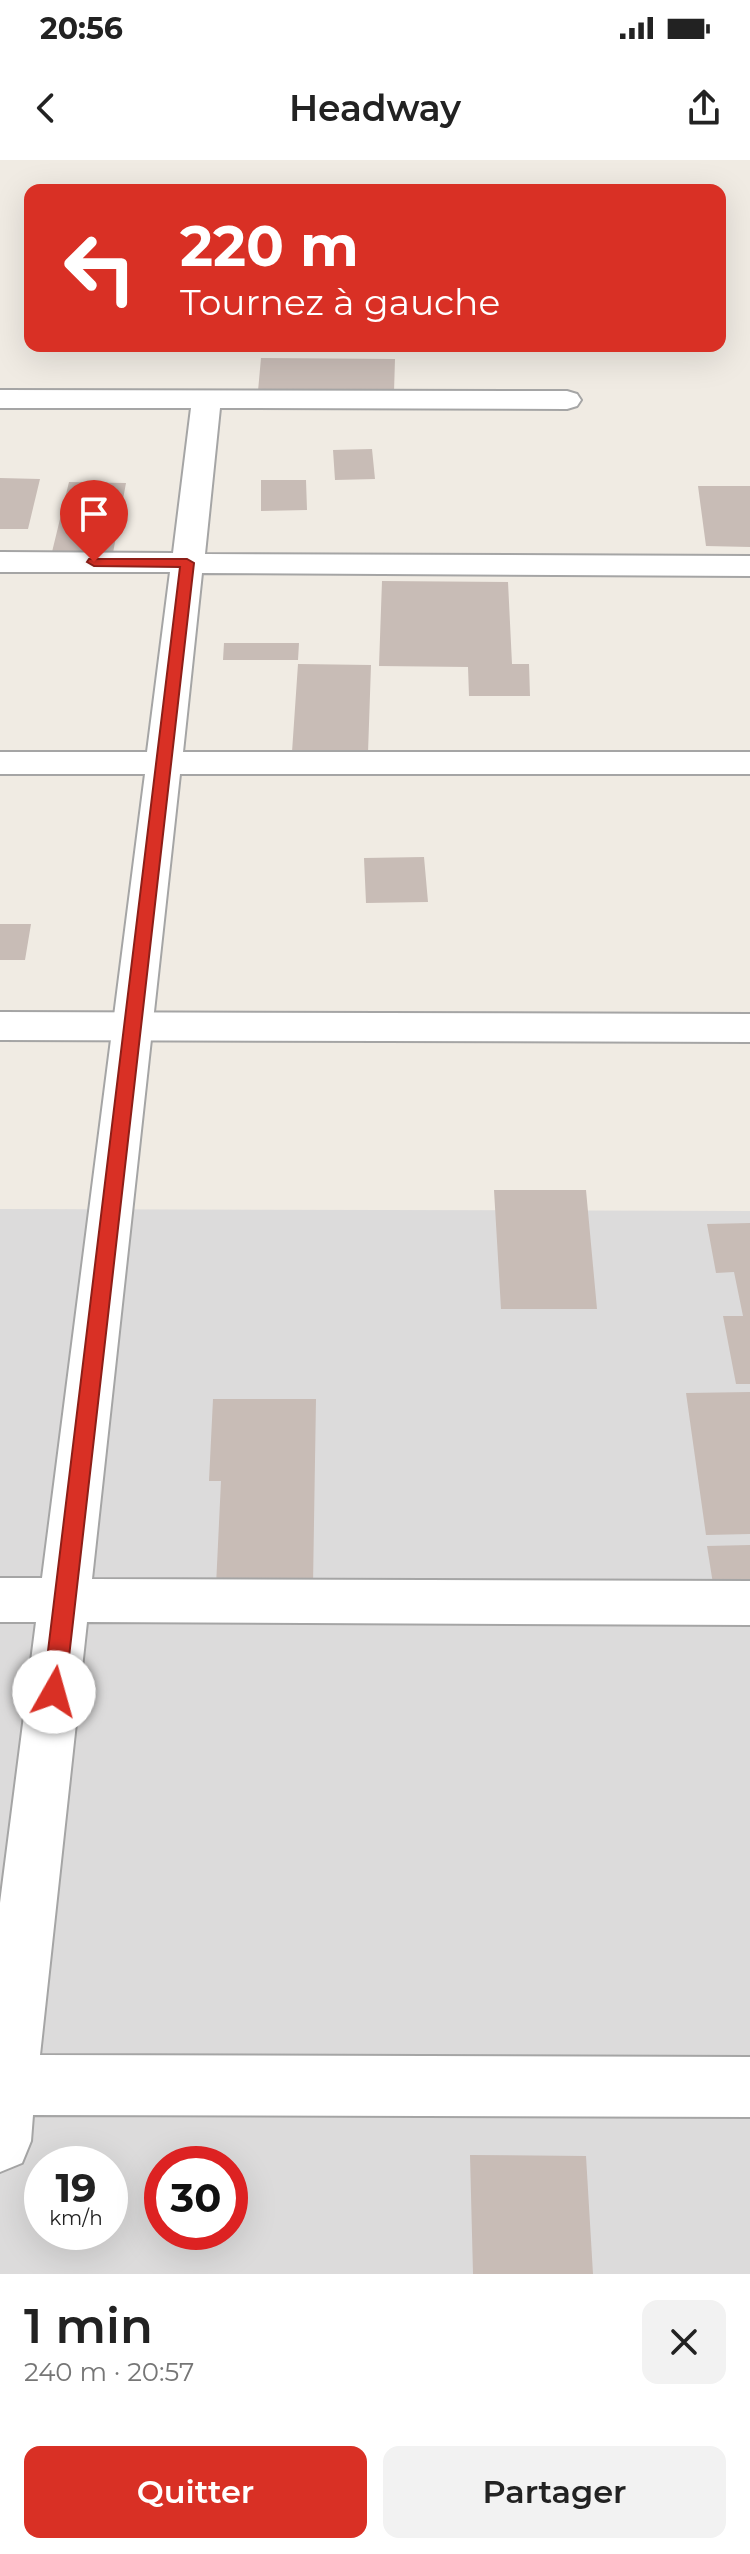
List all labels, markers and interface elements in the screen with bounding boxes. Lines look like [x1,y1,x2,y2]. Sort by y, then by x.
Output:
text: 20:56 [40,10,123,47]
icon: back [24,86,68,130]
text: Headway [289,86,461,130]
icon: share [682,86,726,130]
text: 220 m [180,212,359,280]
icon: left [48,216,152,320]
text: Tournez à gauche [180,280,500,324]
pin [60,480,128,562]
icon: arrive [72,492,116,536]
position arrow [12,1650,96,1734]
speed limit sign: 30 [144,2146,248,2250]
text: 19 [55,2163,97,2212]
text: km/h [49,2206,103,2230]
text: 1 min [24,2297,153,2355]
button: close [642,2300,726,2384]
text: 240 m · 20:57 [24,2356,194,2388]
button: Quitter [24,2446,367,2538]
button: Partager [383,2446,726,2538]

